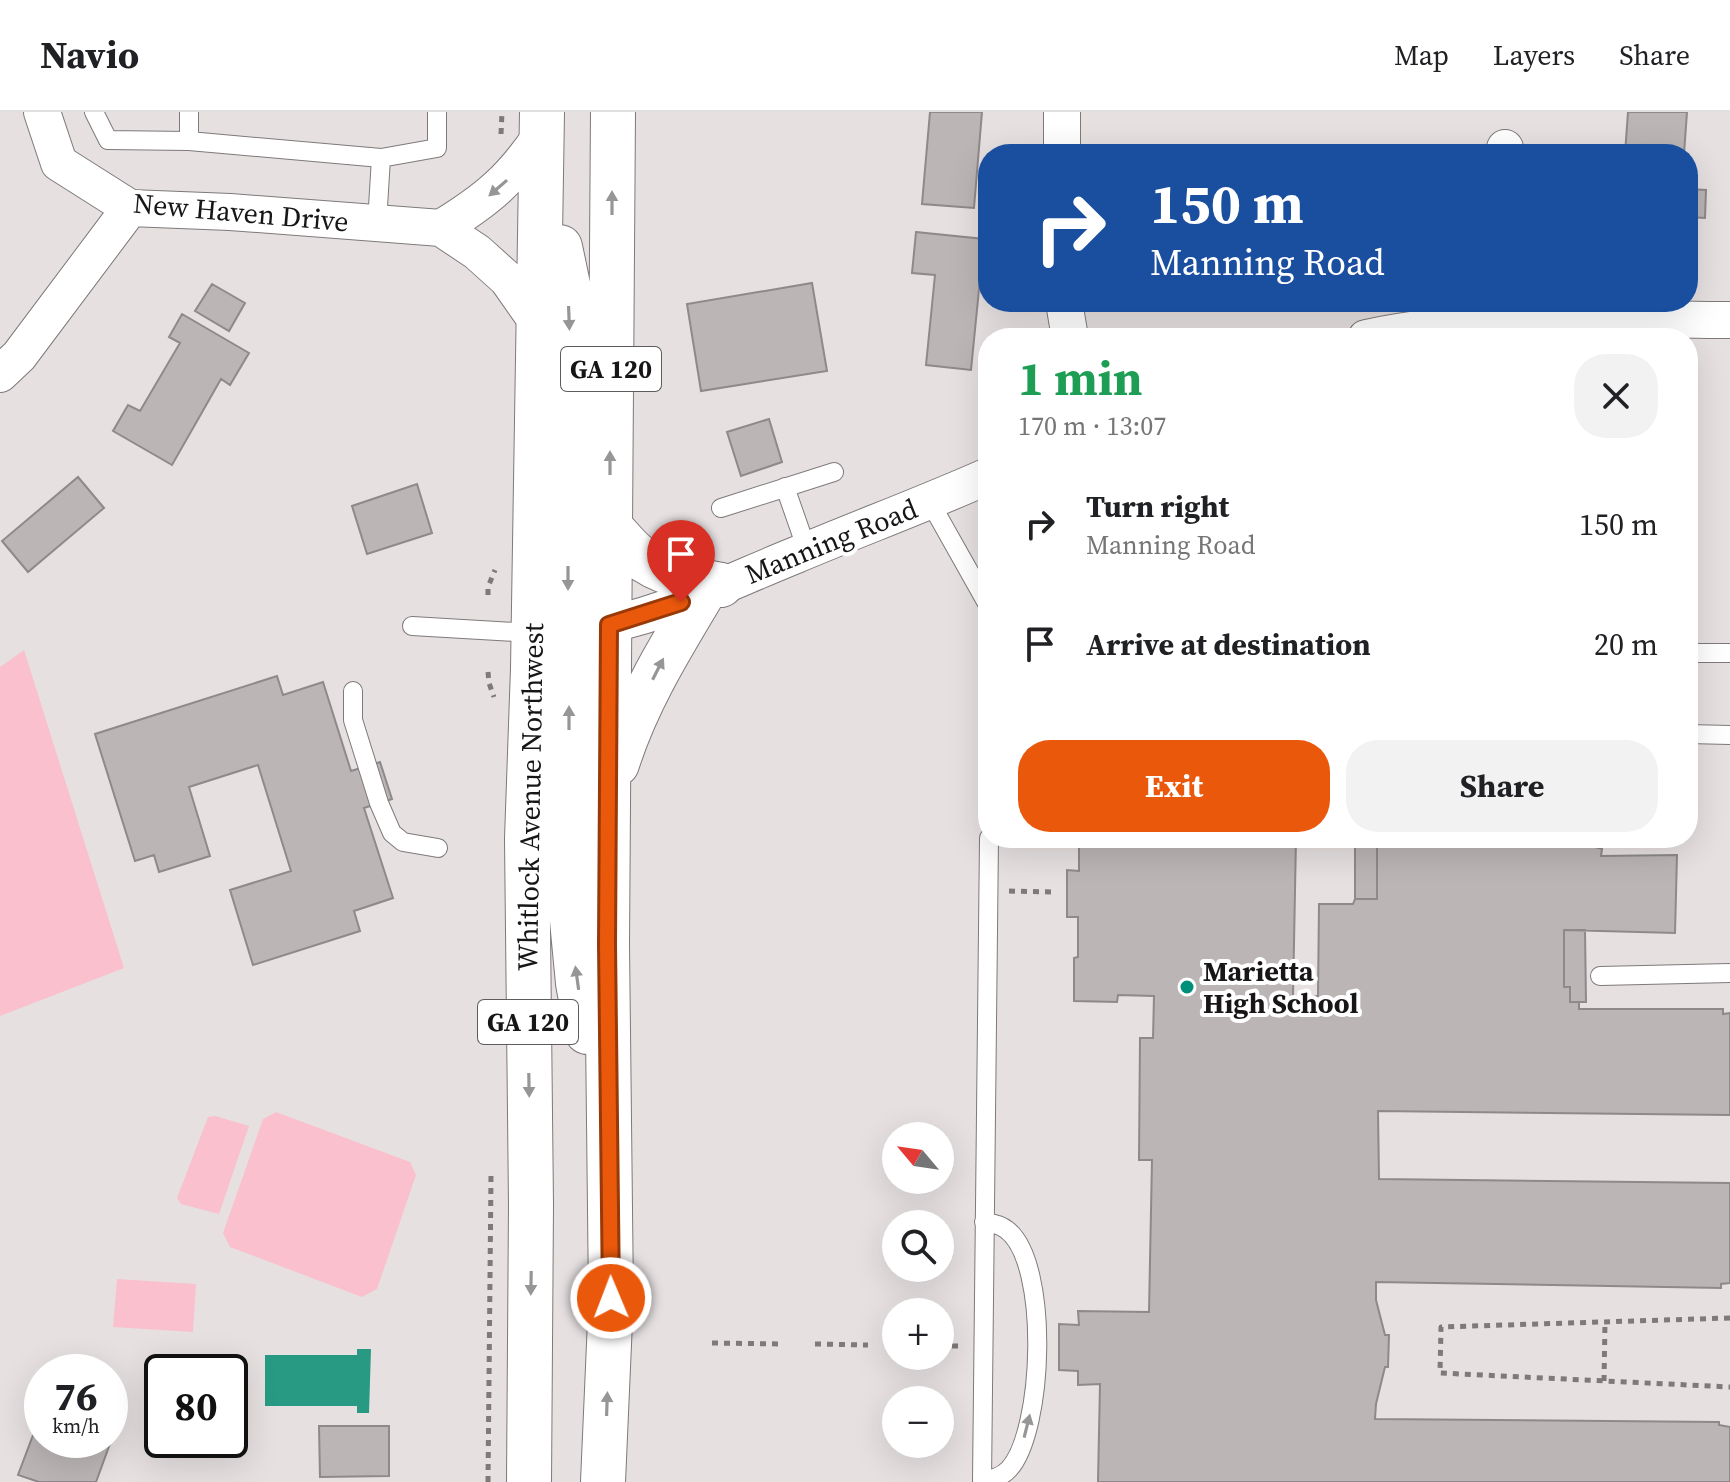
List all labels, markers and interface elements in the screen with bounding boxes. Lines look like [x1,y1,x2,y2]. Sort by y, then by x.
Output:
text: Navio [40,29,139,81]
text: Map [1394,36,1449,74]
text: Layers [1493,36,1575,74]
text: Share [1619,36,1690,74]
text: 150 m [1150,165,1304,242]
icon: right [1018,176,1122,280]
one-way arrow [488,178,507,196]
street label: New Haven Drive [132,184,350,240]
one-way arrow [606,190,618,215]
text: Manning Road [1150,238,1385,287]
one-way arrow [563,306,576,331]
text: 1 min [1018,345,1143,411]
road number: GA 120 [561,347,661,391]
button: close [1574,354,1658,438]
text: 170 m · 13:07 [1018,408,1166,444]
one-way arrow [604,450,616,475]
text: Turn right [1086,486,1229,527]
street label: Manning Road [739,489,923,593]
icon: right [1018,502,1062,546]
text: 150 m [1579,504,1658,545]
pin [647,520,715,602]
text: Manning Road [1086,527,1256,563]
icon: arrive [659,532,703,576]
one-way arrow [562,566,575,591]
street label: Whitlock Avenue Northwest [508,622,552,971]
icon: arrive [1018,622,1062,666]
text: Arrive at destination [1086,624,1371,665]
text: 20 m [1594,624,1658,665]
one-way arrow [652,658,665,681]
one-way arrow [563,705,575,730]
button: Exit [1018,740,1330,832]
button: Share [1346,740,1658,832]
place label: Marietta High School [1203,952,1359,1022]
one-way arrow [570,965,583,990]
marker: Marietta High School [1178,978,1196,996]
road number: GA 120 [478,1000,578,1044]
one-way arrow [523,1073,535,1098]
north arrow [882,1122,954,1194]
map controls [882,1122,954,1458]
button: search [882,1210,954,1282]
position arrow [569,1256,653,1340]
one-way arrow [524,1271,537,1296]
button: + [882,1298,954,1370]
speed limit sign: 80 [144,1354,248,1458]
text: 76 [54,1369,98,1423]
button: − [882,1386,954,1458]
one-way arrow [600,1391,613,1416]
text: km/h [52,1412,100,1440]
one-way arrow [1021,1413,1033,1438]

